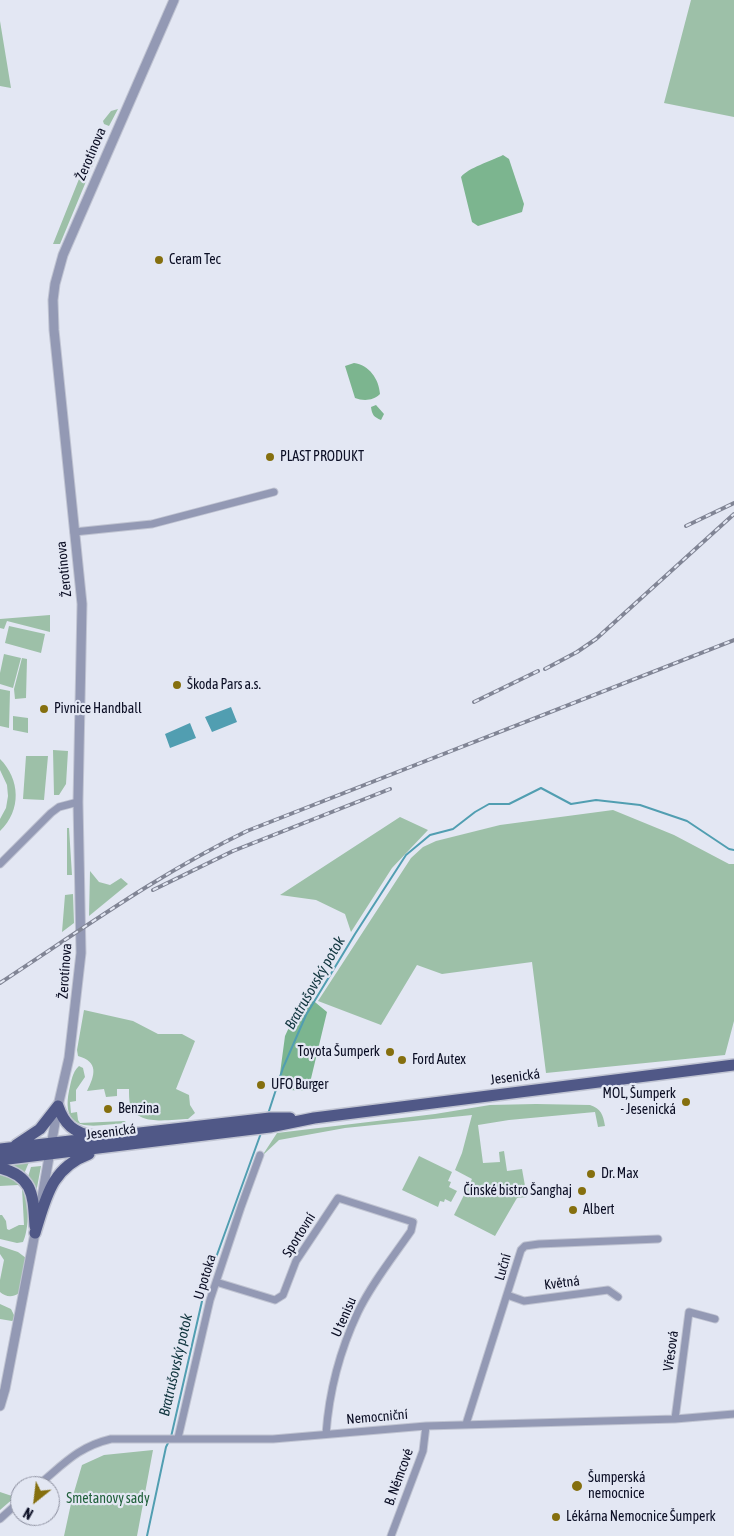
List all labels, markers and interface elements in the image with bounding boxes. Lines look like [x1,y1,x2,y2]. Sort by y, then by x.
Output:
street label: Žerotínova [72,125,110,183]
place label: Ceram Tec [169,252,221,268]
marker: Ceram Tec [153,254,165,266]
place label: PLAST PRODUKT [280,449,364,465]
marker: PLAST PRODUKT [264,451,276,463]
street label: Žerotínova [53,540,75,598]
place label: Škoda Pars a.s. [187,677,261,693]
marker: Škoda Pars a.s. [171,679,183,691]
place label: Pivnice Handball [54,701,142,717]
marker: Pivnice Handball [38,703,50,715]
water label: Bratrušovský potok [281,933,349,1033]
street label: Žerotínova [55,942,75,1000]
place label: Toyota Šumperk [298,1044,380,1060]
marker: Toyota Šumperk [384,1046,396,1058]
place label: Ford Autex [412,1052,466,1068]
marker: Ford Autex [396,1054,408,1066]
street label: Jesenická [489,1066,541,1088]
place label: UFO Burger [271,1077,328,1093]
marker: UFO Burger [255,1079,267,1091]
place label: MOL, Šumperk - Jesenická [603,1086,676,1118]
marker: MOL, Šumperk - Jesenická [680,1096,692,1108]
place label: Benzina [118,1101,159,1117]
marker: Benzina [102,1103,114,1115]
street label: Jesenická [85,1121,137,1143]
place label: Dr. Max [601,1166,638,1182]
marker: Dr. Max [585,1168,597,1180]
place label: Čínské bistro Šanghaj [463,1183,572,1199]
marker: Čínské bistro Šanghaj [576,1185,588,1197]
place label: Albert [583,1202,615,1218]
marker: Albert [567,1204,579,1216]
street label: Sportovní [279,1210,319,1260]
street label: U potoka [190,1252,220,1302]
street label: Luční [491,1252,515,1282]
street label: Květná [543,1272,581,1294]
street label: U tenisu [328,1294,360,1340]
water label: Bratrušovský potok [155,1312,197,1418]
street label: Vřesová [660,1330,682,1372]
street label: Nemocniční [346,1406,408,1428]
street label: B. Němcové [381,1446,417,1508]
place label: Šumperská nemocnice [588,1470,645,1502]
north arrow [10,1476,60,1526]
marker: Šumperská nemocnice [570,1479,584,1493]
park label: Smetanovy sady [66,1491,150,1507]
text: N [21,1504,36,1522]
place label: Lékárna Nemocnice Šumperk [566,1509,716,1525]
marker: Lékárna Nemocnice Šumperk [550,1511,562,1523]

